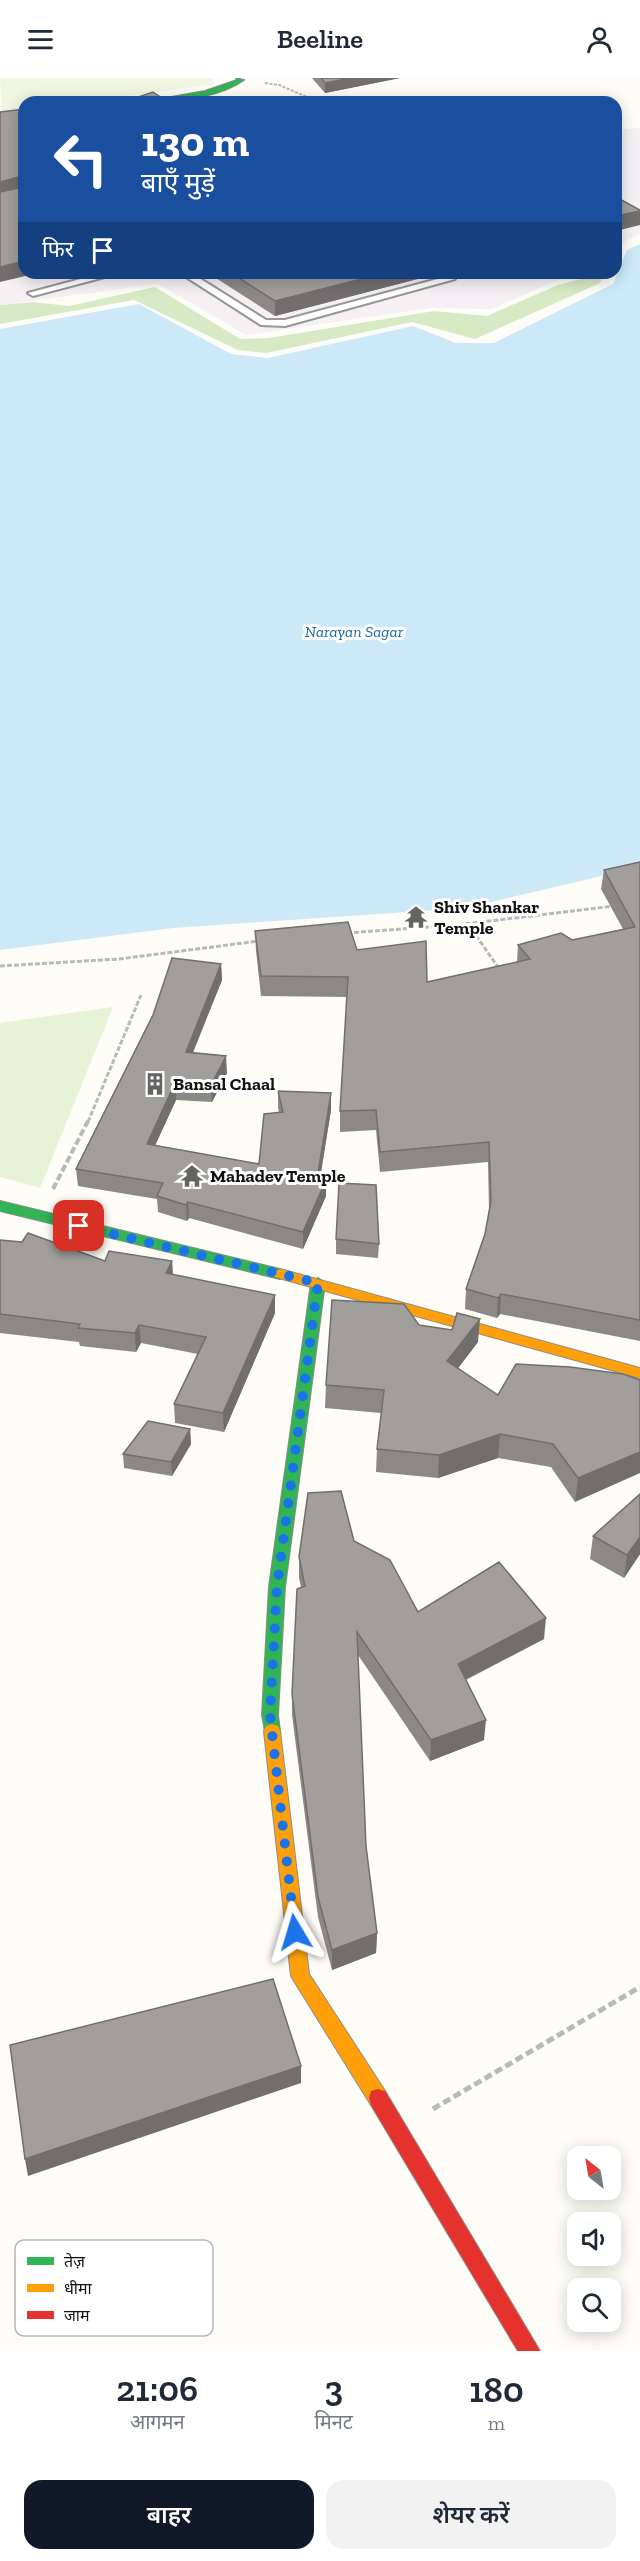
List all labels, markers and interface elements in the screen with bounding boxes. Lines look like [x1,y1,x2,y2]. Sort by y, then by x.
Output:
icon: menu [24,23,57,56]
text: Beeline [277,23,363,55]
icon: person [583,23,616,56]
text: 130 m [141,116,249,167]
icon: left [42,120,120,198]
text: बाएँ मुड़ें [141,167,215,199]
icon: arrive [86,234,119,267]
text: फिर [42,236,74,263]
water label: Narayan Sagar [305,622,404,641]
place label: Shiv Shankar Temple [434,896,539,939]
temple icon: Shiv Shankar Temple [403,904,429,930]
building icon: Bansal Chaal [142,1071,168,1097]
place label: Bansal Chaal [173,1073,275,1095]
temple icon: Mahadev Temple [179,1163,205,1189]
place label: Mahadev Temple [210,1165,346,1187]
pin [53,1200,104,1251]
icon: arrive [62,1209,95,1242]
position arrow [263,1900,327,1964]
north arrow [567,2146,621,2200]
map controls [567,2146,621,2332]
button: sound [567,2212,621,2266]
legend [15,2240,213,2336]
text: तेज़ [64,2252,86,2271]
button: search [567,2278,621,2332]
text: धीमा [64,2279,93,2298]
text: जाम [64,2306,90,2325]
text: 21:06 [116,2367,198,2410]
text: 3 [324,2367,343,2410]
text: 180 [469,2368,524,2411]
text: आगमन [130,2410,185,2434]
text: मिनट [315,2410,353,2434]
text: m [488,2411,505,2435]
button: बाहर [24,2480,314,2549]
button: शेयर करें [326,2480,616,2549]

